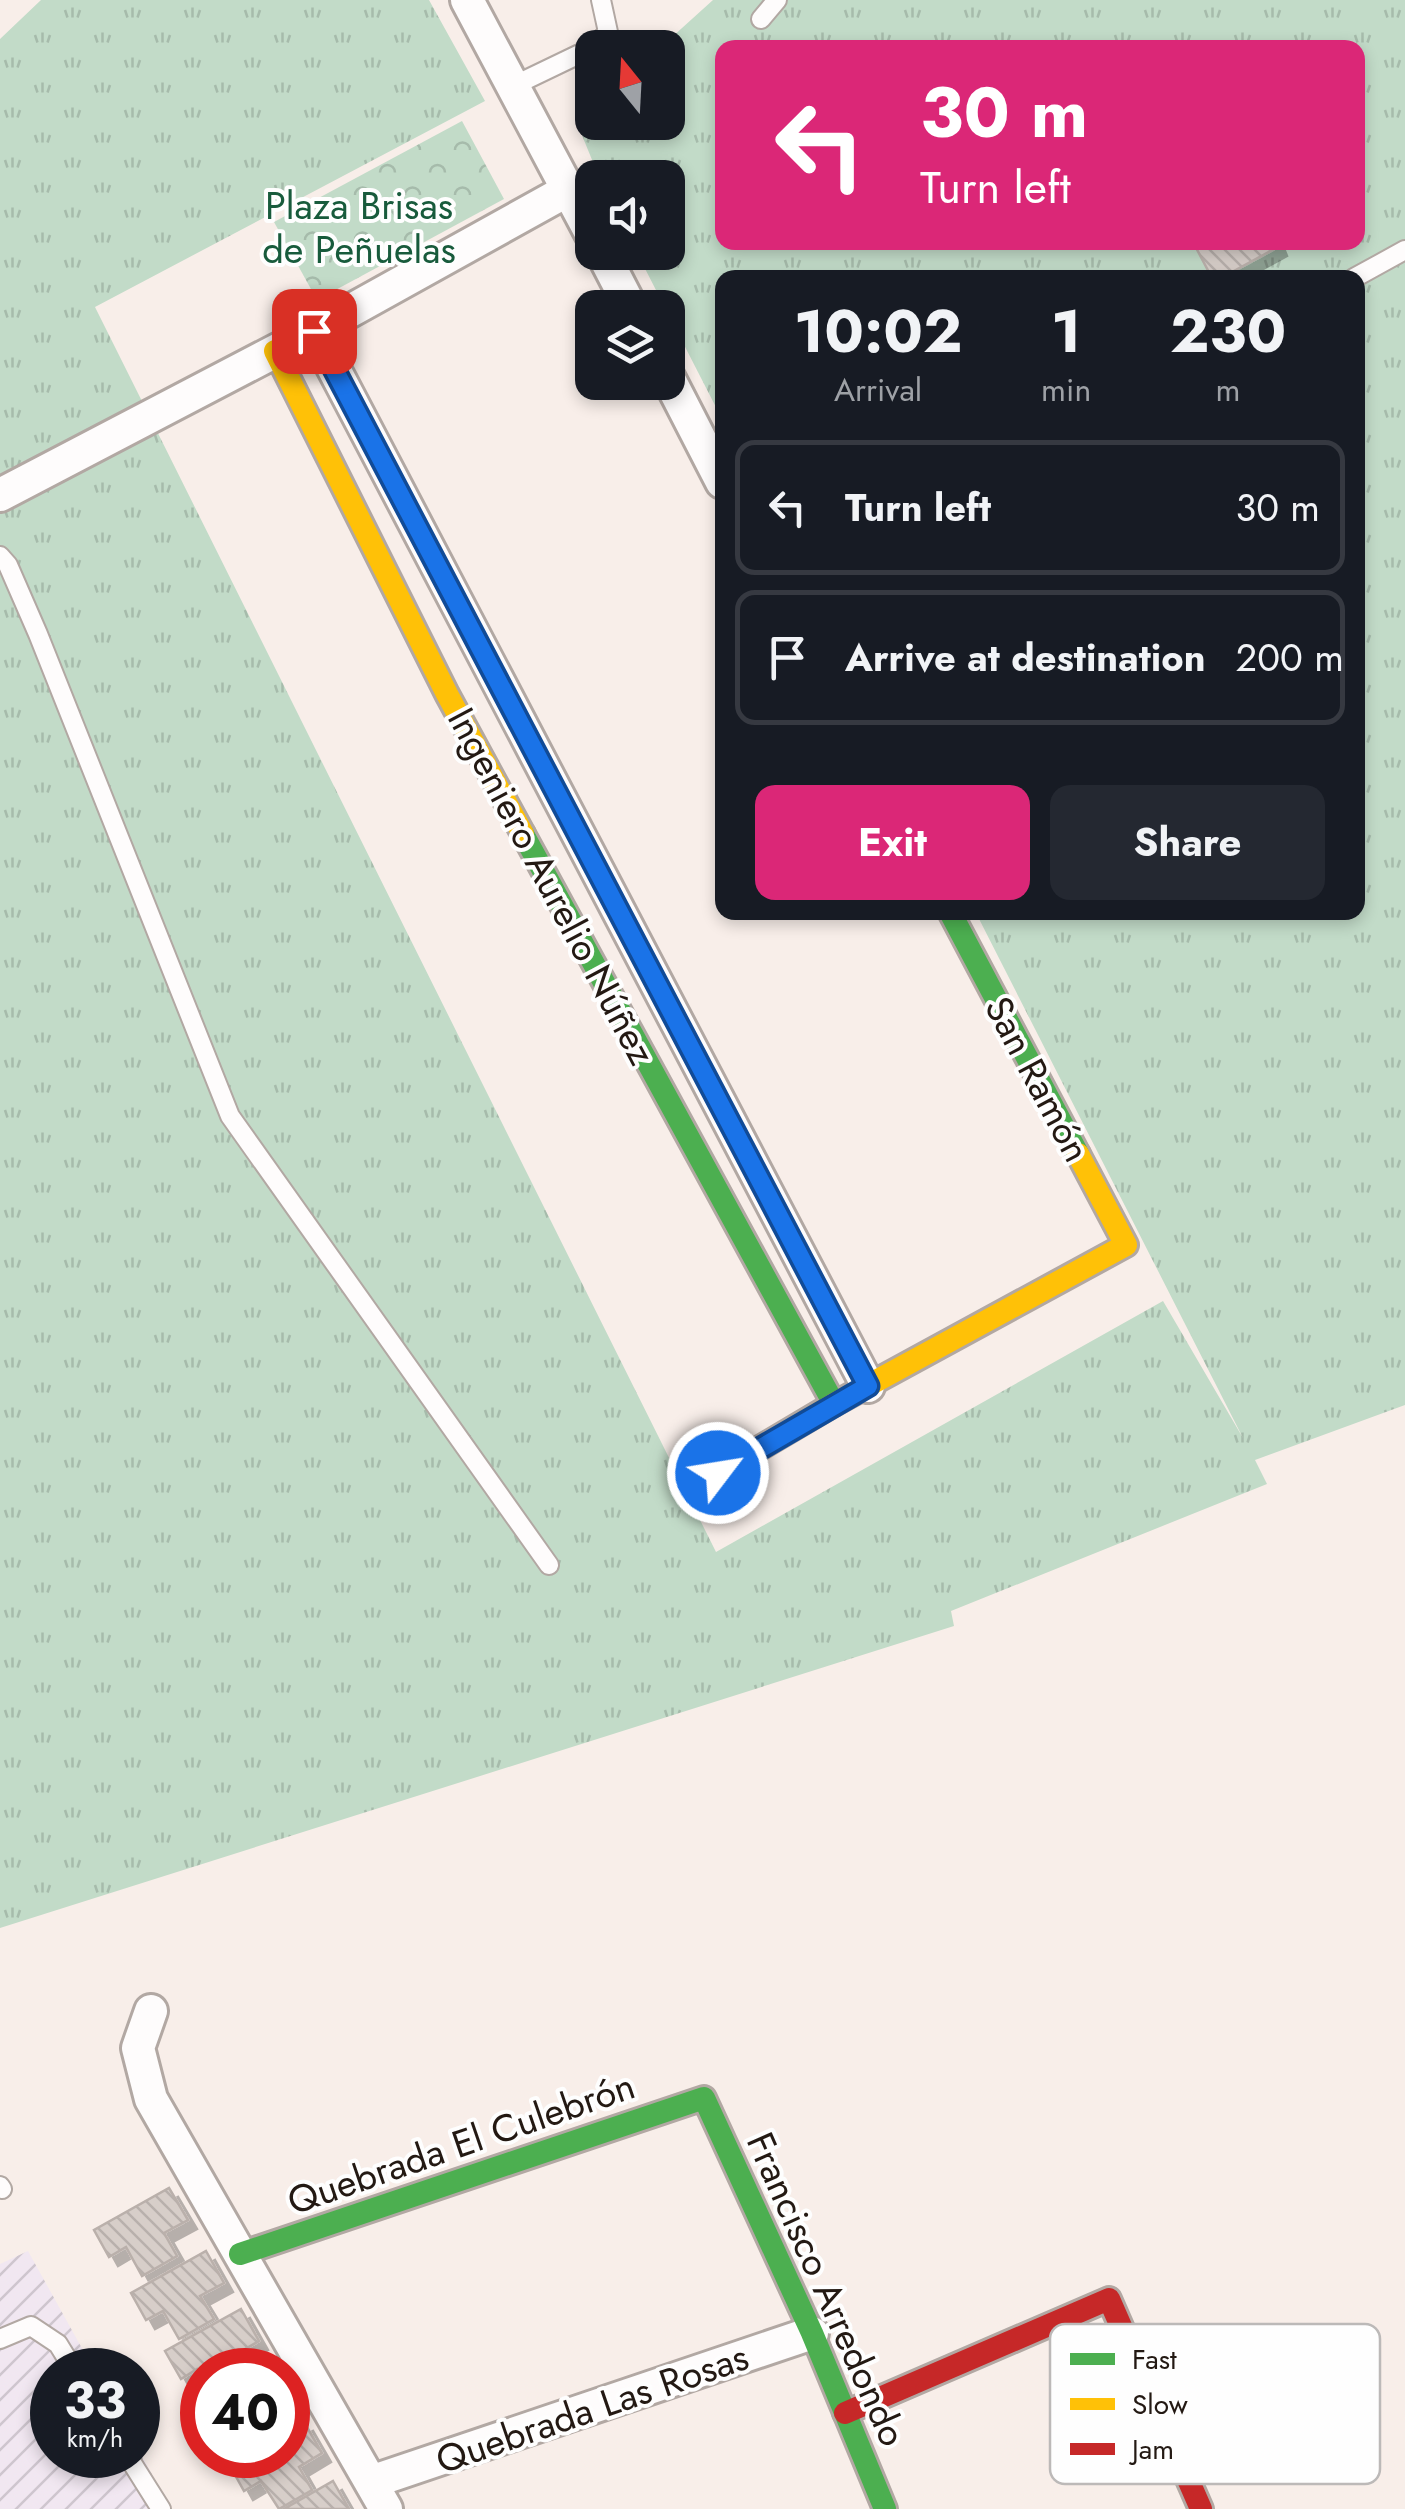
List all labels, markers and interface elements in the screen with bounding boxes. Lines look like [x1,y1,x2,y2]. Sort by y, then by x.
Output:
north arrow [575,30,685,140]
map controls [575,30,685,400]
text: 30 m [920,62,1088,163]
icon: left [755,80,885,210]
text: Turn left [920,155,1071,220]
button: sound [575,160,685,270]
park label: Plaza Brisas de Peñuelas [262,178,456,277]
text: 10:02 [794,288,962,375]
text: 1 [1051,288,1081,375]
text: 230 [1170,288,1286,375]
pin [272,289,357,374]
button: layers [575,290,685,400]
icon: arrive [287,304,342,359]
text: Arrival [834,367,922,413]
text: min [1041,367,1091,413]
text: m [1216,367,1241,413]
icon: left [760,480,815,535]
text: Turn left [845,480,991,535]
text: 30 m [1235,480,1320,535]
icon: arrive [760,630,815,685]
text: Arrive at destination [845,630,1206,685]
text: 200 m [1236,630,1344,685]
street label: Ingeniero Aurelio Núñez [434,698,670,1074]
button: Exit [755,785,1030,900]
button: Share [1050,785,1325,900]
street label: San Ramón [971,986,1105,1172]
position arrow [666,1421,770,1525]
street label: Quebrada El Culebrón [280,2058,642,2228]
street label: Francisco Arredondo [733,2123,921,2455]
legend [1050,2324,1380,2484]
street label: Quebrada Las Rosas [429,2329,755,2487]
text: Fast [1132,2339,1177,2380]
speed limit sign: 40 [180,2348,310,2478]
text: 33 [64,2364,126,2437]
text: Slow [1132,2384,1188,2425]
text: km/h [67,2420,123,2456]
text: Jam [1128,2429,1174,2470]

